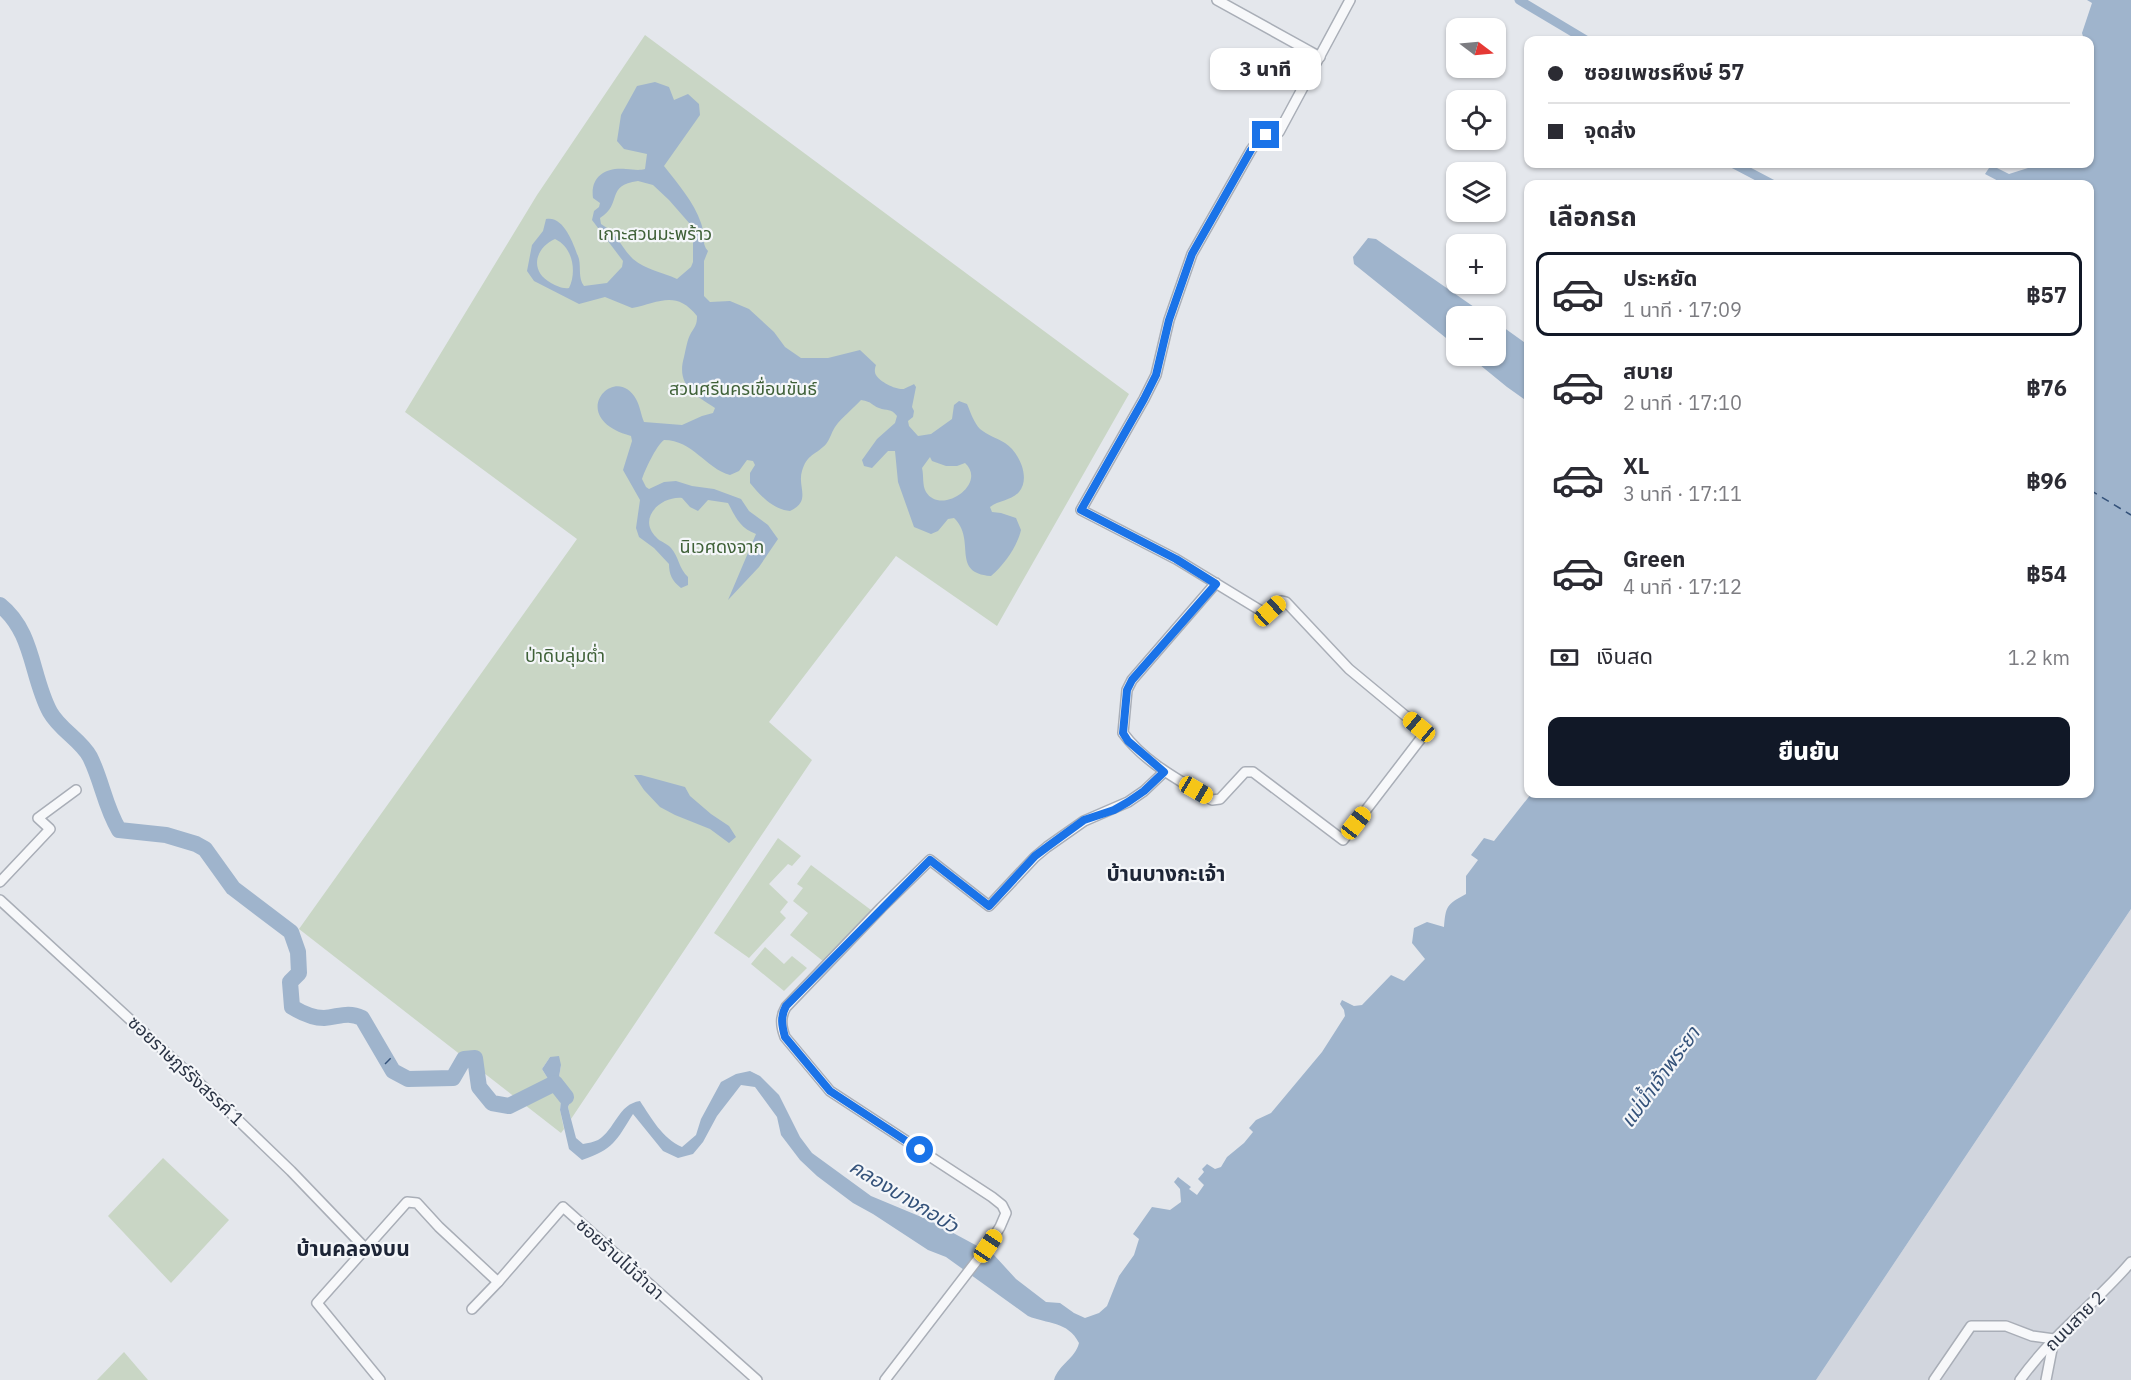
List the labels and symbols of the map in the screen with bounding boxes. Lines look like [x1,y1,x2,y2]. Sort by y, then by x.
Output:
north arrow [1446,18,1506,78]
callout: 3 นาที [1210,48,1322,90]
route end [1252,121,1279,148]
park label: เกาะสวนมะพร้าว [598,222,712,245]
park label: สวนศรีนครเขื่อนขันธ์ [669,376,817,400]
park label: นิเวศดงจาก [680,535,764,558]
car [1251,592,1289,630]
park label: ป่าดิบลุ่มต่ำ [525,643,605,667]
car [1399,709,1439,745]
car [1176,773,1216,807]
car [1338,803,1374,843]
district label: บ้านบางกะเจ้า [1107,859,1225,887]
street label: ซอยราษฎร์รังสรรค์ 1 [123,1011,249,1130]
water label: แม่น้ำเจ้าพระยา [1614,1020,1706,1133]
route start [906,1136,933,1163]
water label: คลองบางกอบัว [845,1153,965,1239]
street label: ซอยร้านไม้ฉำฉา [571,1213,669,1304]
car [970,1226,1006,1266]
district label: บ้านคลองบน [296,1234,410,1262]
street label: ถนนสาย 2 [2040,1286,2110,1356]

